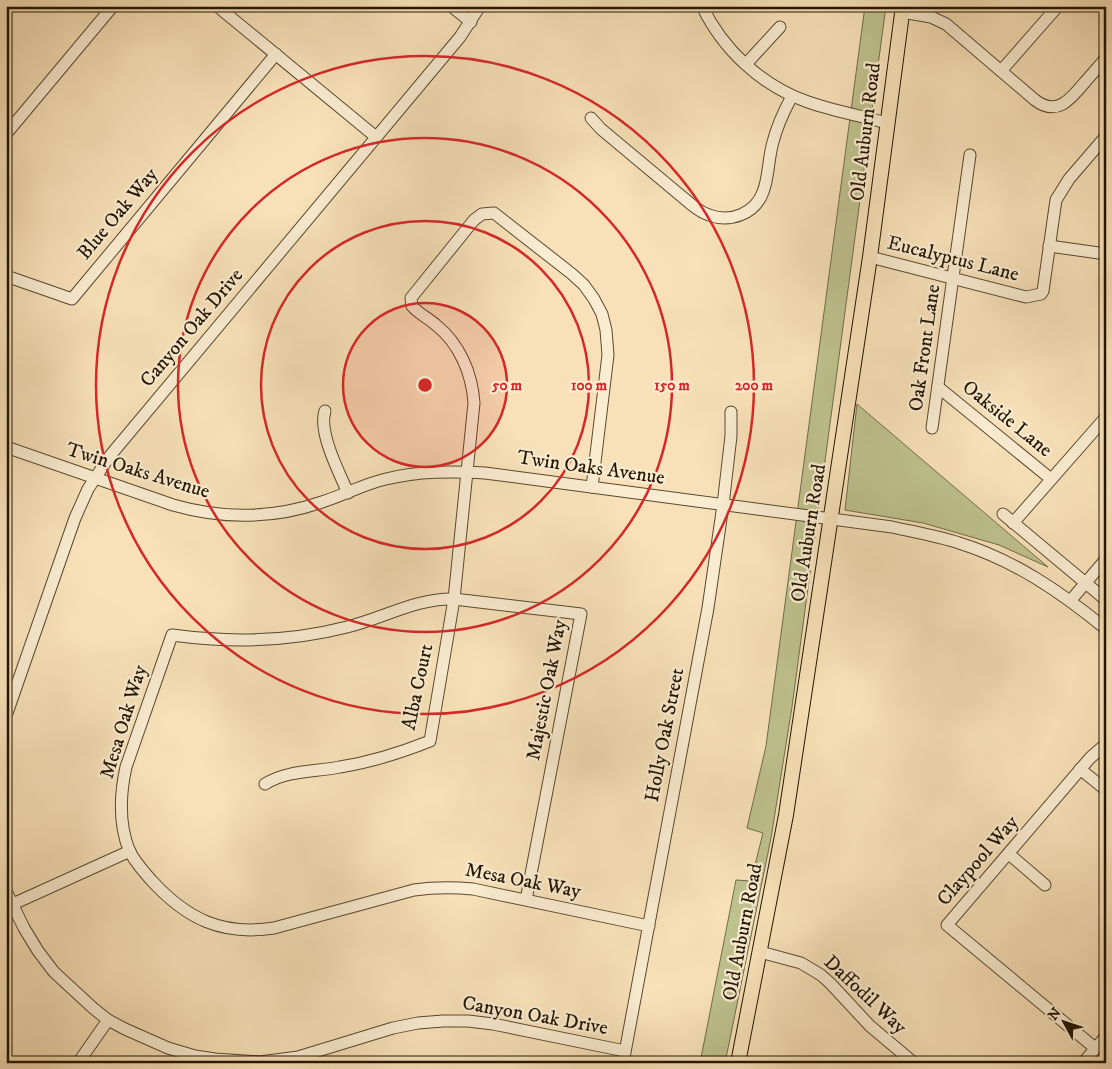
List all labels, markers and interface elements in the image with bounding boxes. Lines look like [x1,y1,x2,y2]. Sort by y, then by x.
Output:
street label: Old Auburn Road [845,61,887,203]
street label: Blue Oak Way [72,162,164,265]
street label: Eucalyptus Lane [885,231,1021,287]
street label: Canyon Oak Drive [135,264,249,392]
street label: Oak Front Lane [904,283,946,413]
street label: Oakside Lane [957,375,1057,463]
centre of rings [416,376,434,394]
text: 50 m [491,376,523,395]
text: 100 m [571,376,608,395]
text: 150 m [654,376,690,395]
text: 200 m [735,376,774,395]
street label: Twin Oaks Avenue [63,437,213,505]
street label: Twin Oaks Avenue [516,445,666,491]
street label: Old Auburn Road [786,462,832,604]
street label: Majestic Oak Way [521,617,573,763]
street label: Alba Court [397,642,439,732]
street label: Mesa Oak Way [95,662,153,782]
street label: Holly Oak Street [640,666,690,804]
street label: Claypool Way [932,810,1024,911]
street label: Mesa Oak Way [463,858,584,905]
street label: Old Auburn Road [717,861,769,1003]
street label: Daffodil Way [818,950,912,1040]
street label: Canyon Oak Drive [460,991,610,1041]
north arrow [1040,996,1090,1046]
text: N [1044,1004,1066,1024]

